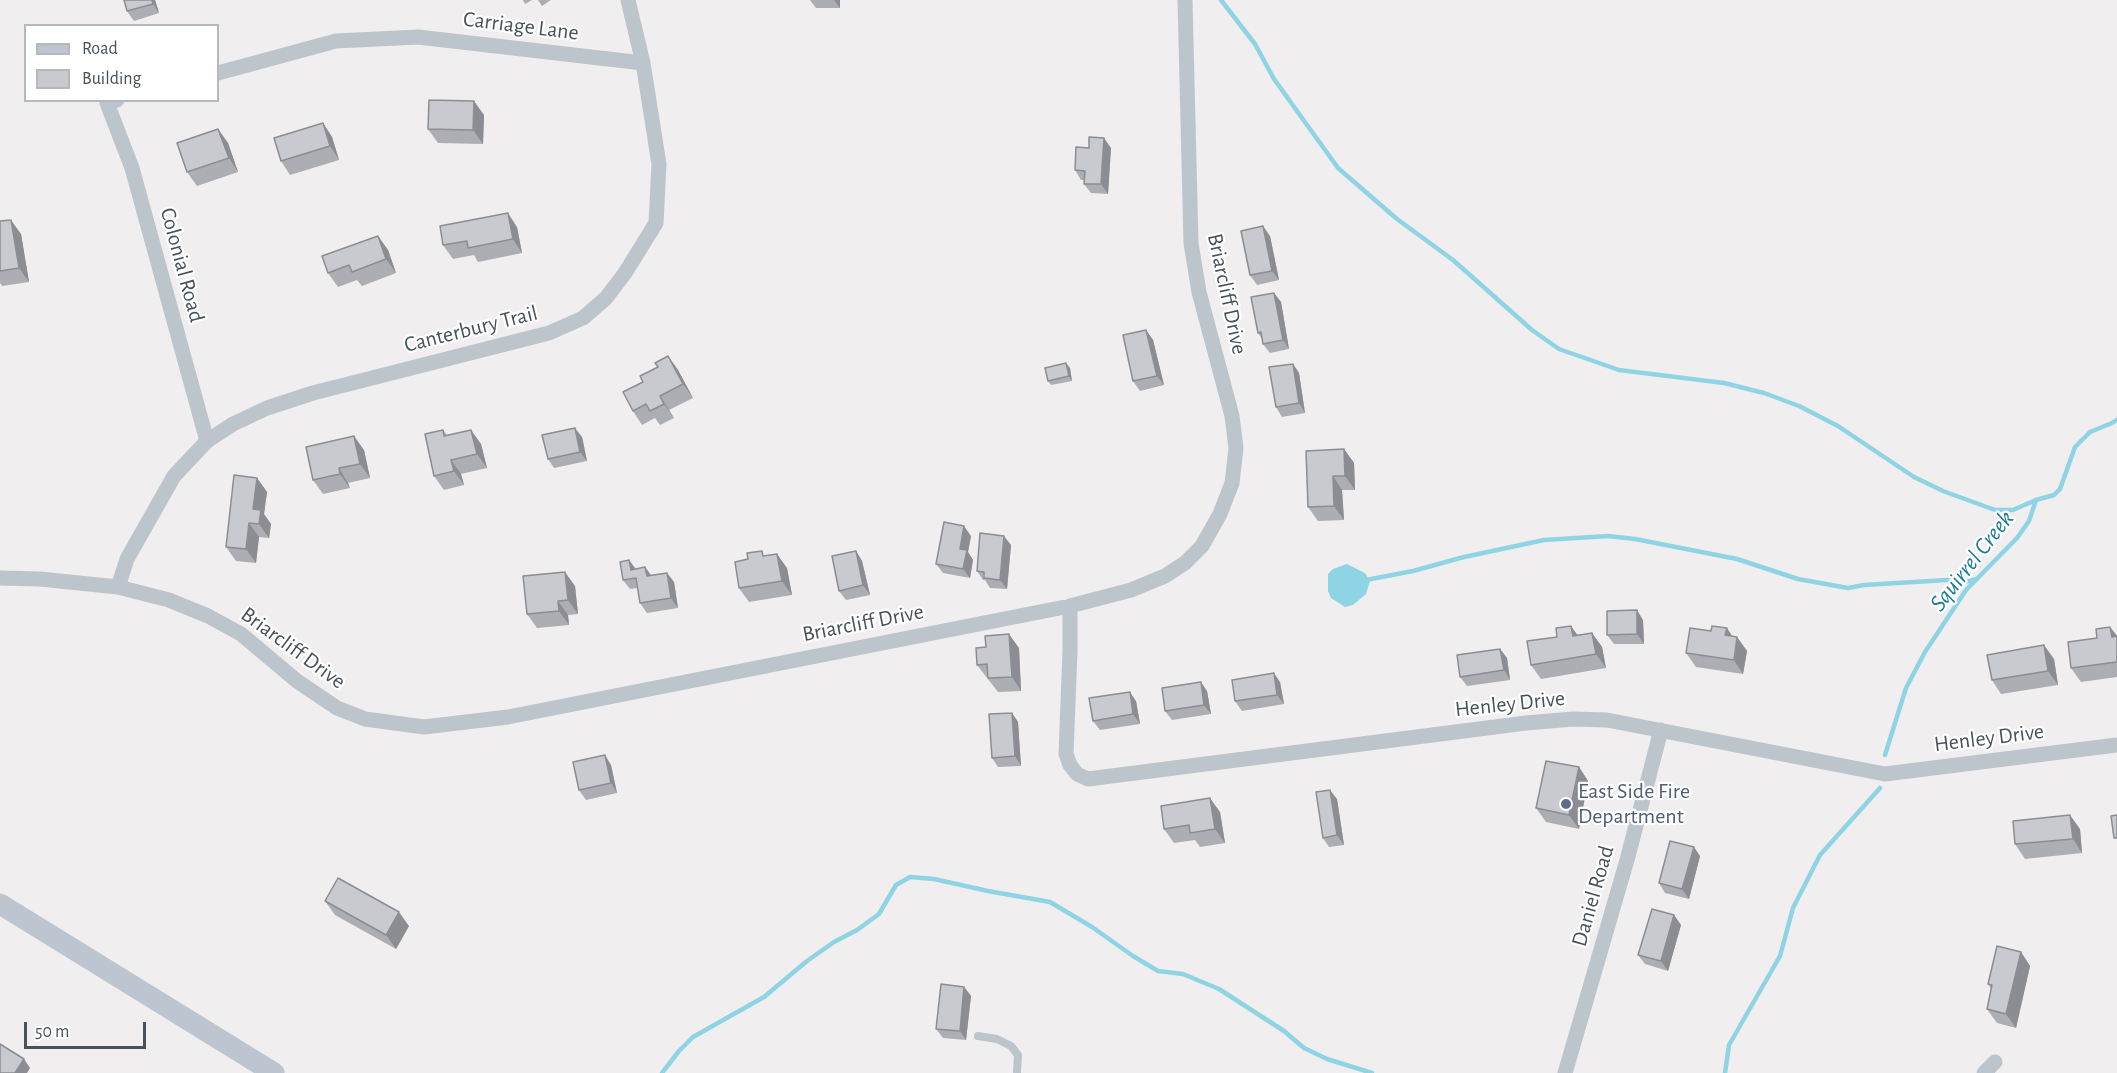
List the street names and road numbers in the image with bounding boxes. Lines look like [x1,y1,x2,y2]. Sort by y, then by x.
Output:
street label: Carriage Lane [462,6,580,46]
street label: Colonial Road [154,205,210,325]
street label: Briarcliff Drive [1201,231,1253,357]
street label: Canterbury Trail [402,300,540,358]
street label: Briarcliff Drive [800,598,926,648]
street label: Briarcliff Drive [235,601,351,695]
street label: Henley Drive [1454,685,1566,723]
street label: Henley Drive [1933,718,2045,758]
street label: Daniel Road [1566,842,1620,950]

